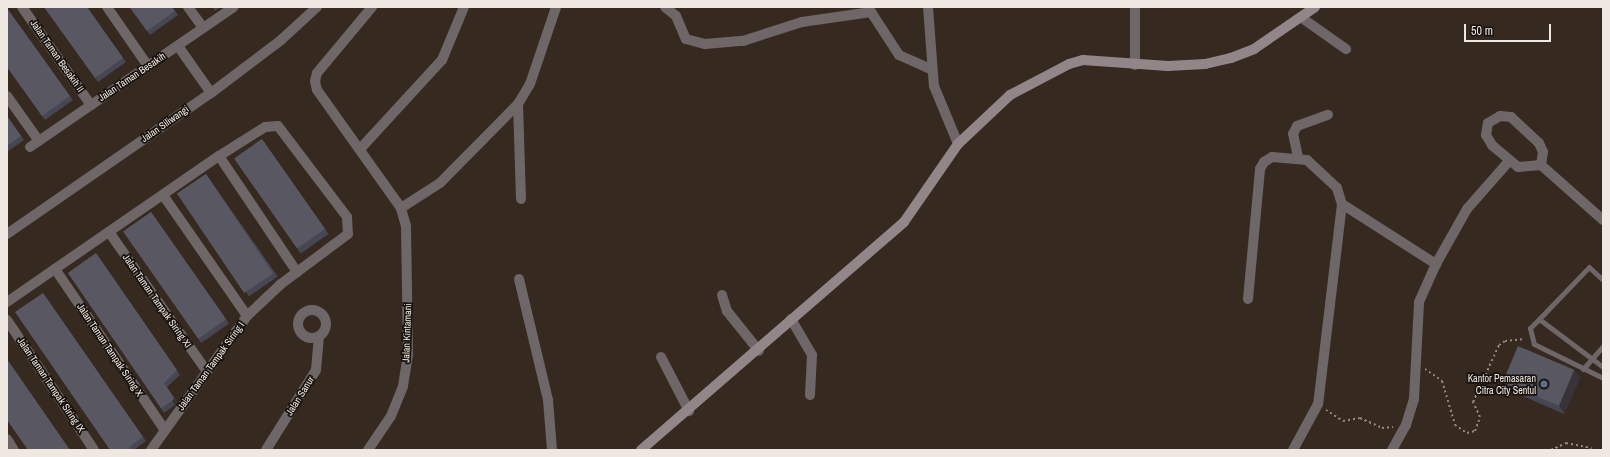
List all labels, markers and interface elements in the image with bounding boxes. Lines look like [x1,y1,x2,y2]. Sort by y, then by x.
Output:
scale bar [1466,16,1553,42]
street label: Jalan Taman Besakih II [28,18,86,94]
text: 50 m [1471,23,1493,39]
street label: Jalan Taman Besakih [96,50,168,104]
street label: Jalan Siliwangi [139,103,191,145]
street label: Jalan Taman Tampak Siring XI [120,252,194,350]
street label: Jalan Taman Tampak Siring X [74,301,146,399]
street label: Jalan Kintamani [400,303,414,363]
street label: Jalan Taman Tampak Siring I [175,319,247,413]
street label: Jalan Taman Tampak Siring IX [15,335,87,435]
place label: Kantor Pemasaran Citra City Sentul [1468,372,1536,396]
street label: Jalan Sanur [283,374,317,418]
marker: Kantor Pemasaran Citra City Sentul [1539,379,1549,389]

